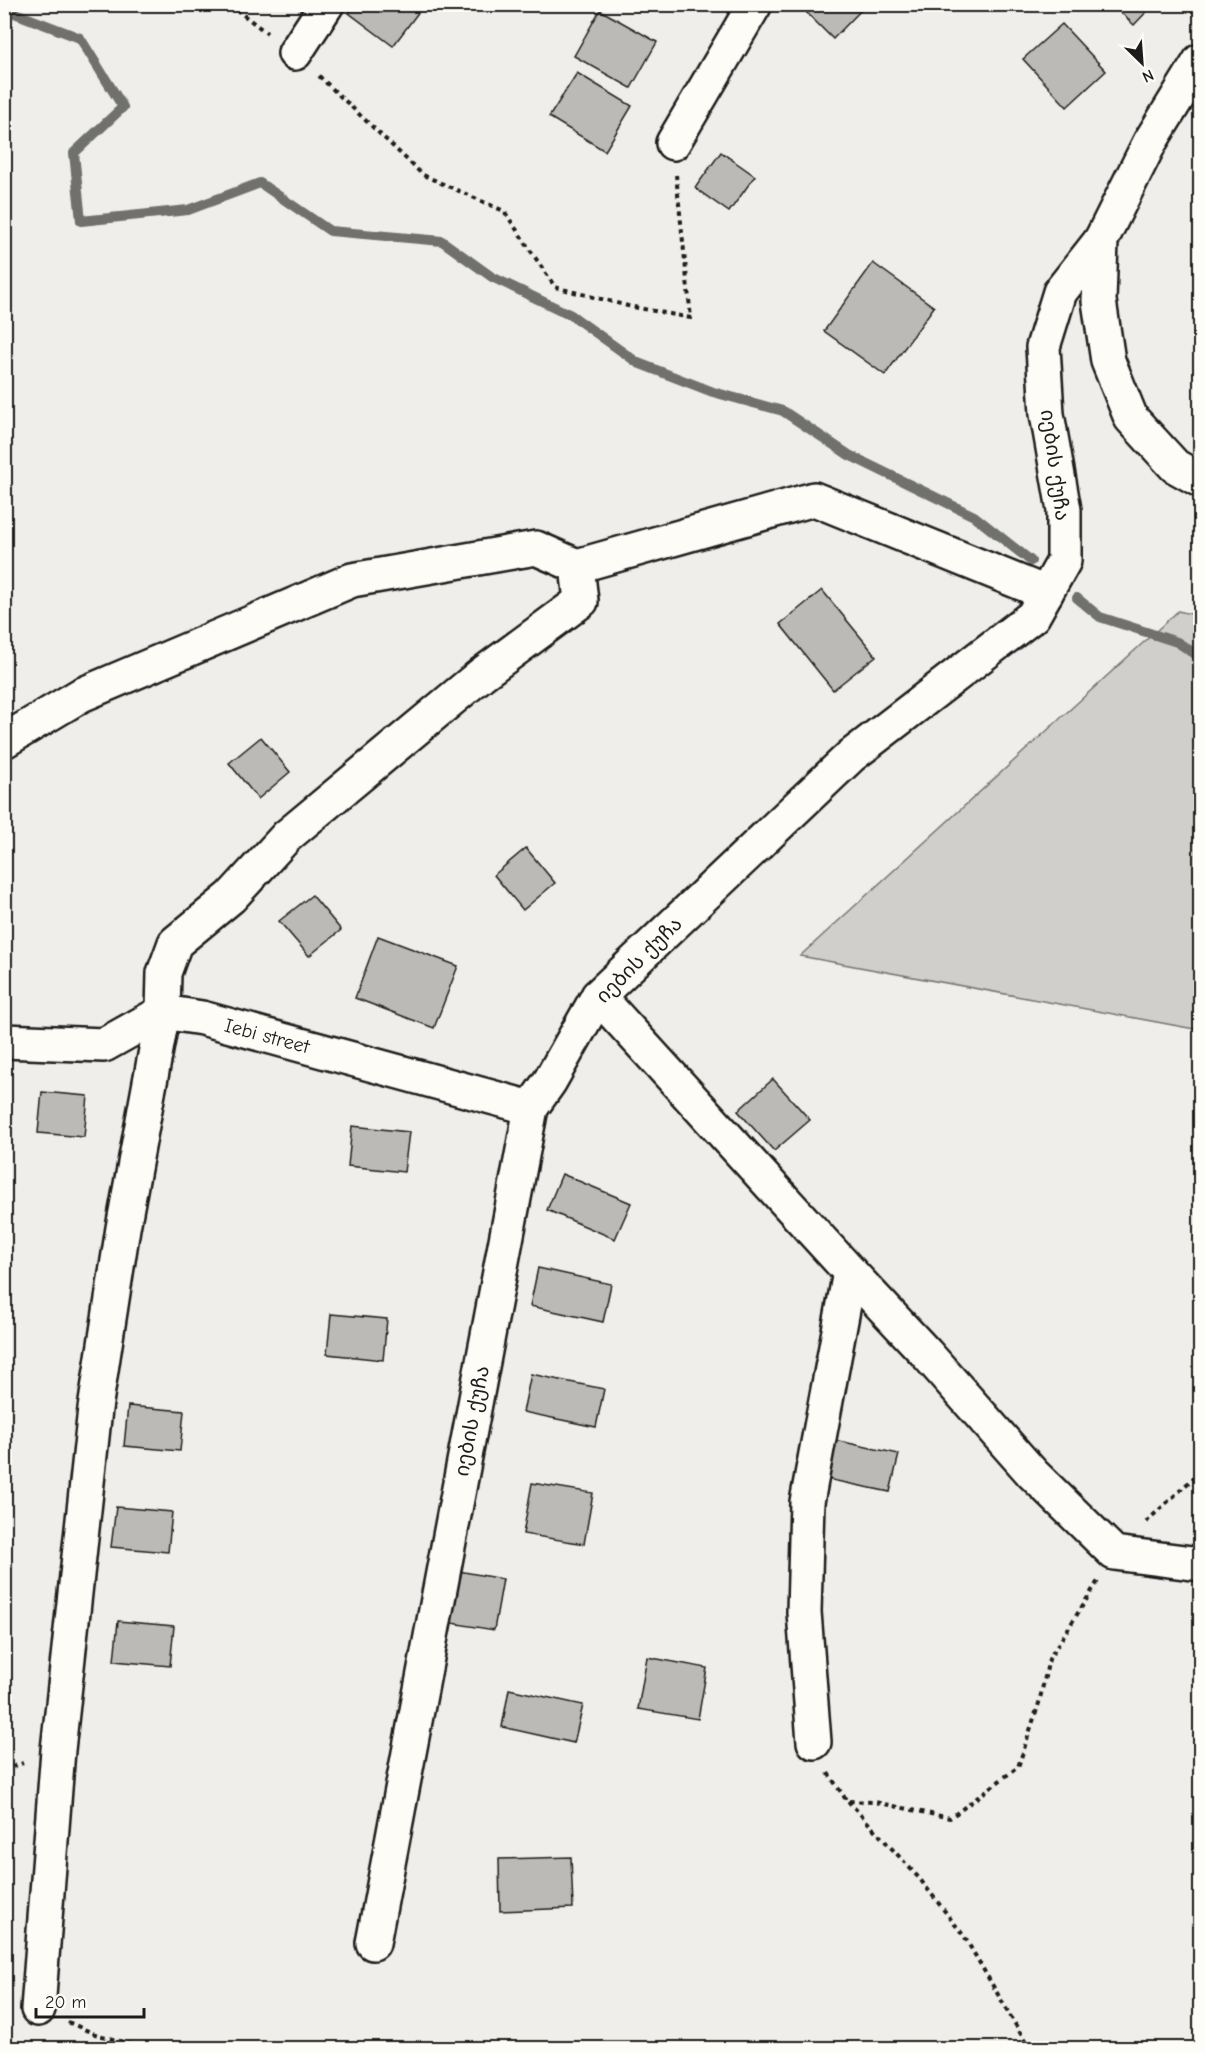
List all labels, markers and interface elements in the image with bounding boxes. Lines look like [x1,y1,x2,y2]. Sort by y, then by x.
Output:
north arrow [1112,33,1172,93]
text: N [1139,65,1156,86]
street label: იების ქუჩა [1036,408,1074,522]
street label: იების ქუჩა [591,912,687,1008]
street label: Iebi street [222,1014,313,1059]
street label: იების ქუჩა [450,1364,494,1478]
scale bar [36,1981,144,2019]
text: 20 m [45,1992,86,2013]

